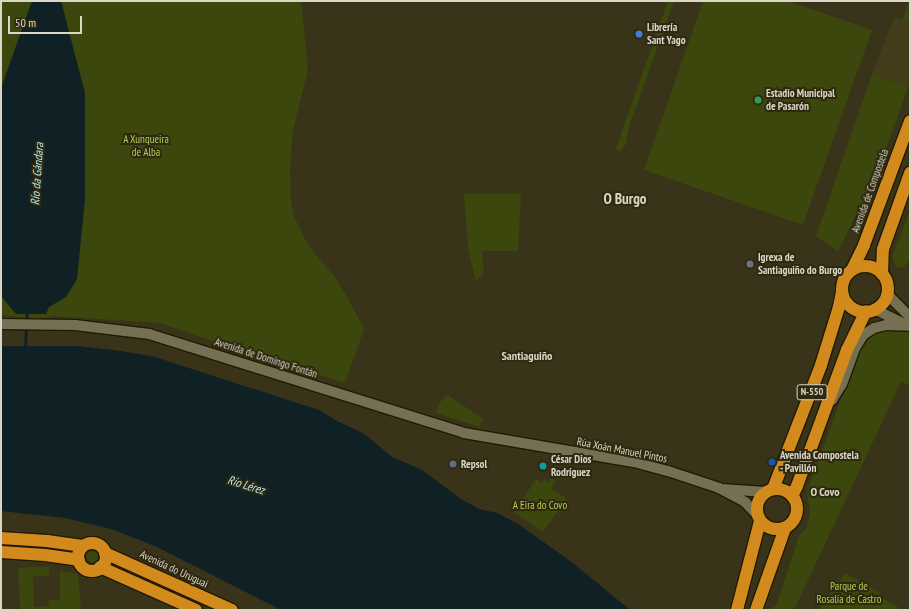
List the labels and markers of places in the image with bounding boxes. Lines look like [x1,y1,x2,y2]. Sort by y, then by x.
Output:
place label: Librería Sant Yago [647,21,686,47]
marker: Librería Sant Yago [634,29,644,39]
place label: Estadio Municipal de Pasarón [766,87,835,113]
marker: Estadio Municipal de Pasarón [753,95,763,105]
place label: Igrexa de Santiaguiño do Burgo [758,251,842,277]
marker: Igrexa de Santiaguiño do Burgo [745,259,755,269]
place label: Avenida Compostela - Pavillón [780,449,859,475]
place label: César Dios Rodríguez [551,453,591,479]
place label: Repsol [461,457,487,471]
marker: Avenida Compostela - Pavillón [767,457,777,467]
marker: Repsol [448,459,458,469]
marker: César Dios Rodríguez [538,461,548,471]

